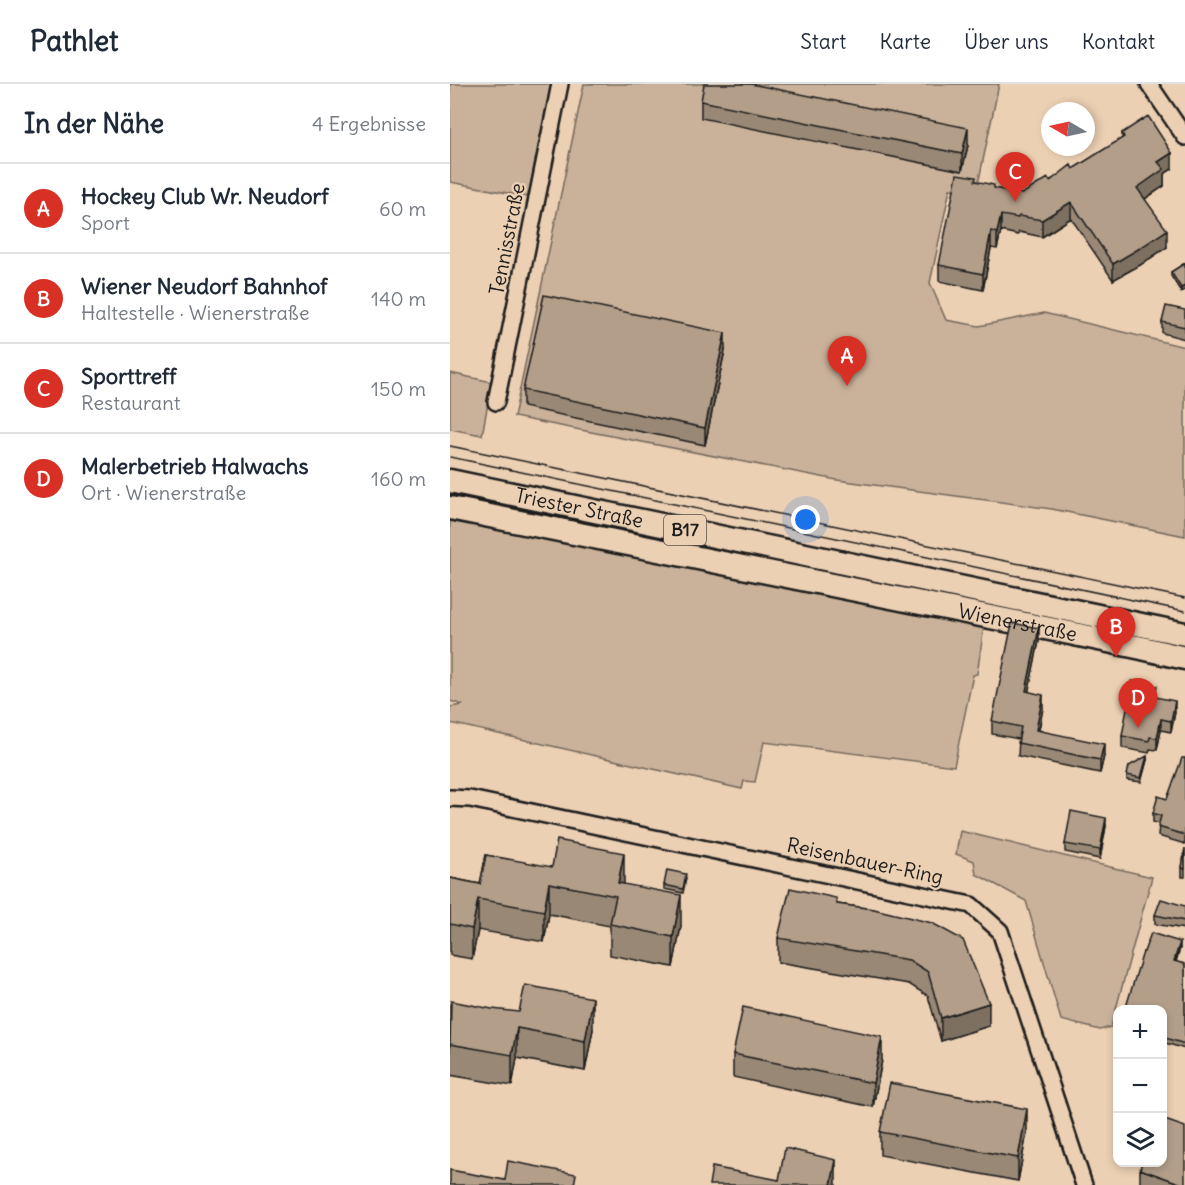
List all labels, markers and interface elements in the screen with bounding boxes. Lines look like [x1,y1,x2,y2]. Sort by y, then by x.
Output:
text: Pathlet [30,23,119,59]
text: Start [800,28,846,55]
text: Karte [879,28,931,55]
text: Über uns [964,28,1049,55]
text: Kontakt [1082,28,1155,55]
north arrow [1041,102,1095,156]
text: In der Nähe [24,107,164,140]
text: 4 Ergebnisse [312,111,426,136]
pin: C [996,152,1034,202]
street label: Tennisstraße [483,181,530,297]
text: Hockey Club Wr. Neudorf [81,182,329,210]
text: A [37,196,50,221]
text: 60 m [379,196,426,221]
text: Sport [81,210,130,235]
text: Wiener Neudorf Bahnhof [81,272,327,300]
text: B [37,286,50,311]
text: 140 m [371,286,426,311]
text: Haltestelle · Wienerstraße [81,300,309,325]
pin: A [828,336,866,386]
text: Sporttreff [81,362,177,390]
text: C [37,376,50,401]
text: 150 m [371,376,426,401]
text: Restaurant [81,390,180,415]
text: Malerbetrieb Halwachs [81,452,309,480]
text: D [36,466,51,491]
text: 160 m [371,466,426,491]
text: Ort · Wienerstraße [81,480,246,505]
street label: Triester Straße [513,482,646,533]
your location [791,505,820,534]
road number: B17 [664,515,706,545]
street label: Wienerstraße [956,598,1079,646]
pin: B [1096,608,1136,657]
pin: D [1118,678,1158,728]
street label: Reisenbauer-Ring [785,832,946,889]
map controls [1113,1005,1167,1167]
button: + [1113,1005,1167,1059]
button: − [1113,1059,1167,1113]
button: layers [1113,1113,1167,1167]

